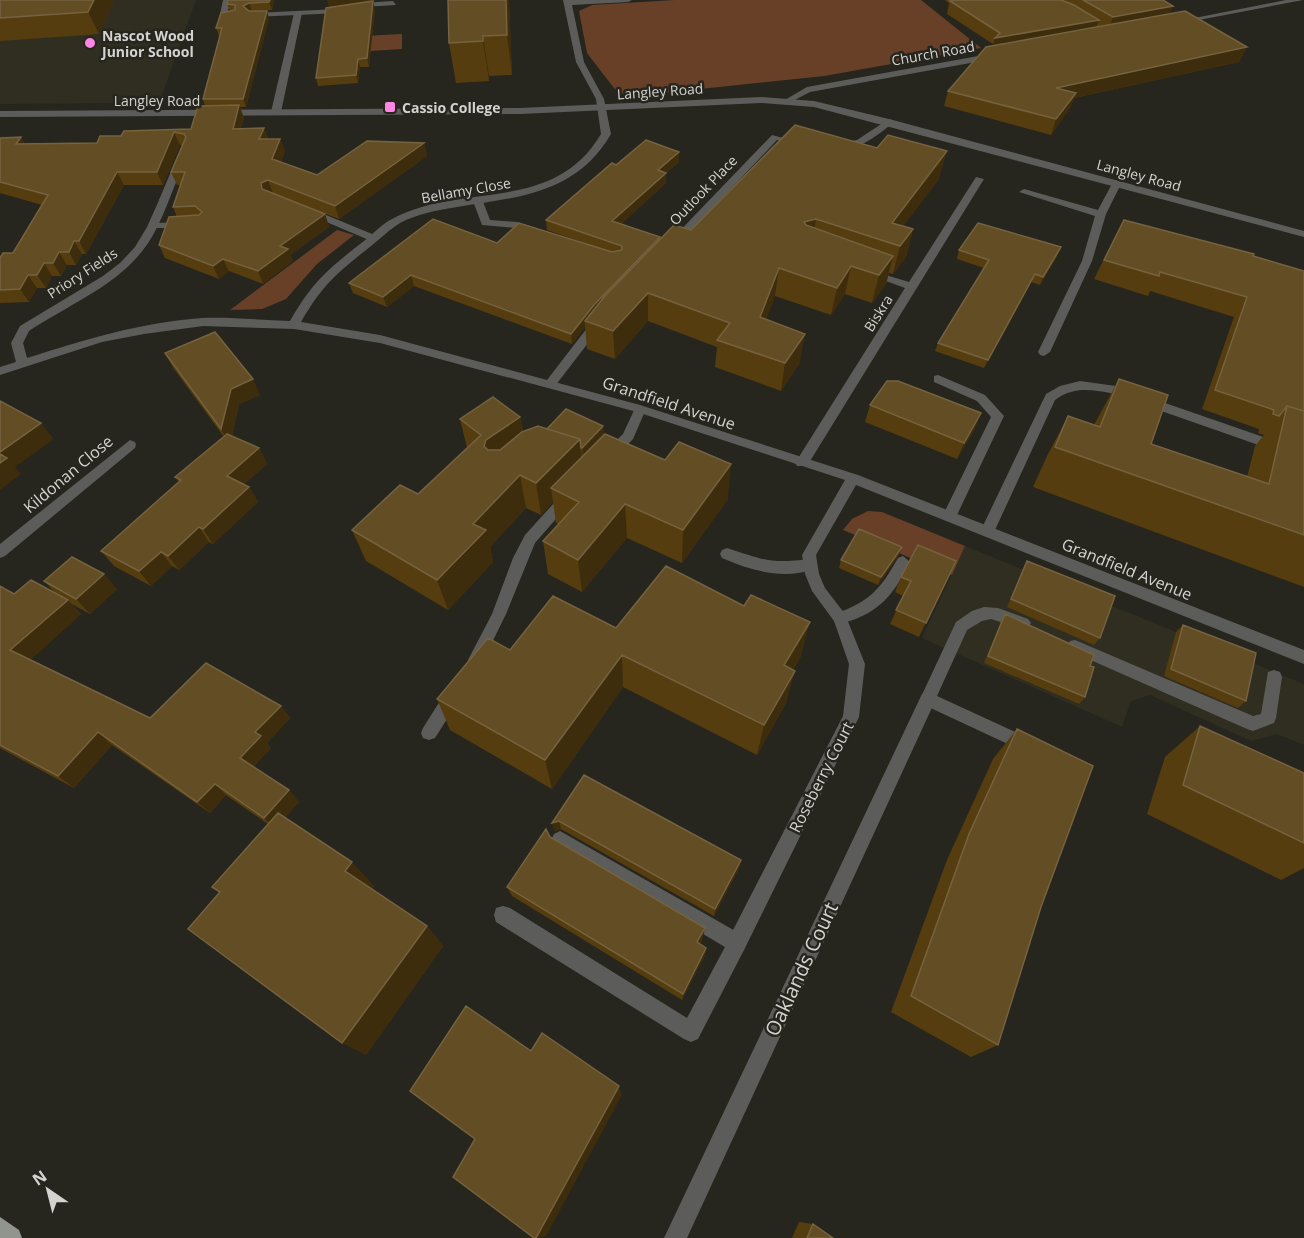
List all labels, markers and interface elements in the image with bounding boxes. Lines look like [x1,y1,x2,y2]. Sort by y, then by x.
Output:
place label: Nascot Wood Junior School [100,26,194,61]
marker: Nascot Wood Junior School [83,36,97,50]
street label: Church Road [890,36,976,70]
street label: Langley Road [616,78,704,104]
street label: Langley Road [114,91,200,110]
place label: Cassio College [402,98,500,117]
marker: Cassio College [383,100,397,114]
street label: Outlook Place [665,151,741,229]
street label: Langley Road [1095,155,1183,195]
street label: Bellamy Close [420,173,512,207]
street label: Priory Fields [43,243,121,303]
street label: Biskra [859,291,897,335]
street label: Grandfield Avenue [600,371,738,435]
street label: Kildonan Close [19,430,117,518]
street label: Grandfield Avenue [1059,533,1195,605]
street label: Roseberry Court [784,717,859,836]
street label: Oaklands Court [758,898,844,1040]
north arrow [18,1160,78,1220]
text: N [28,1165,51,1190]

